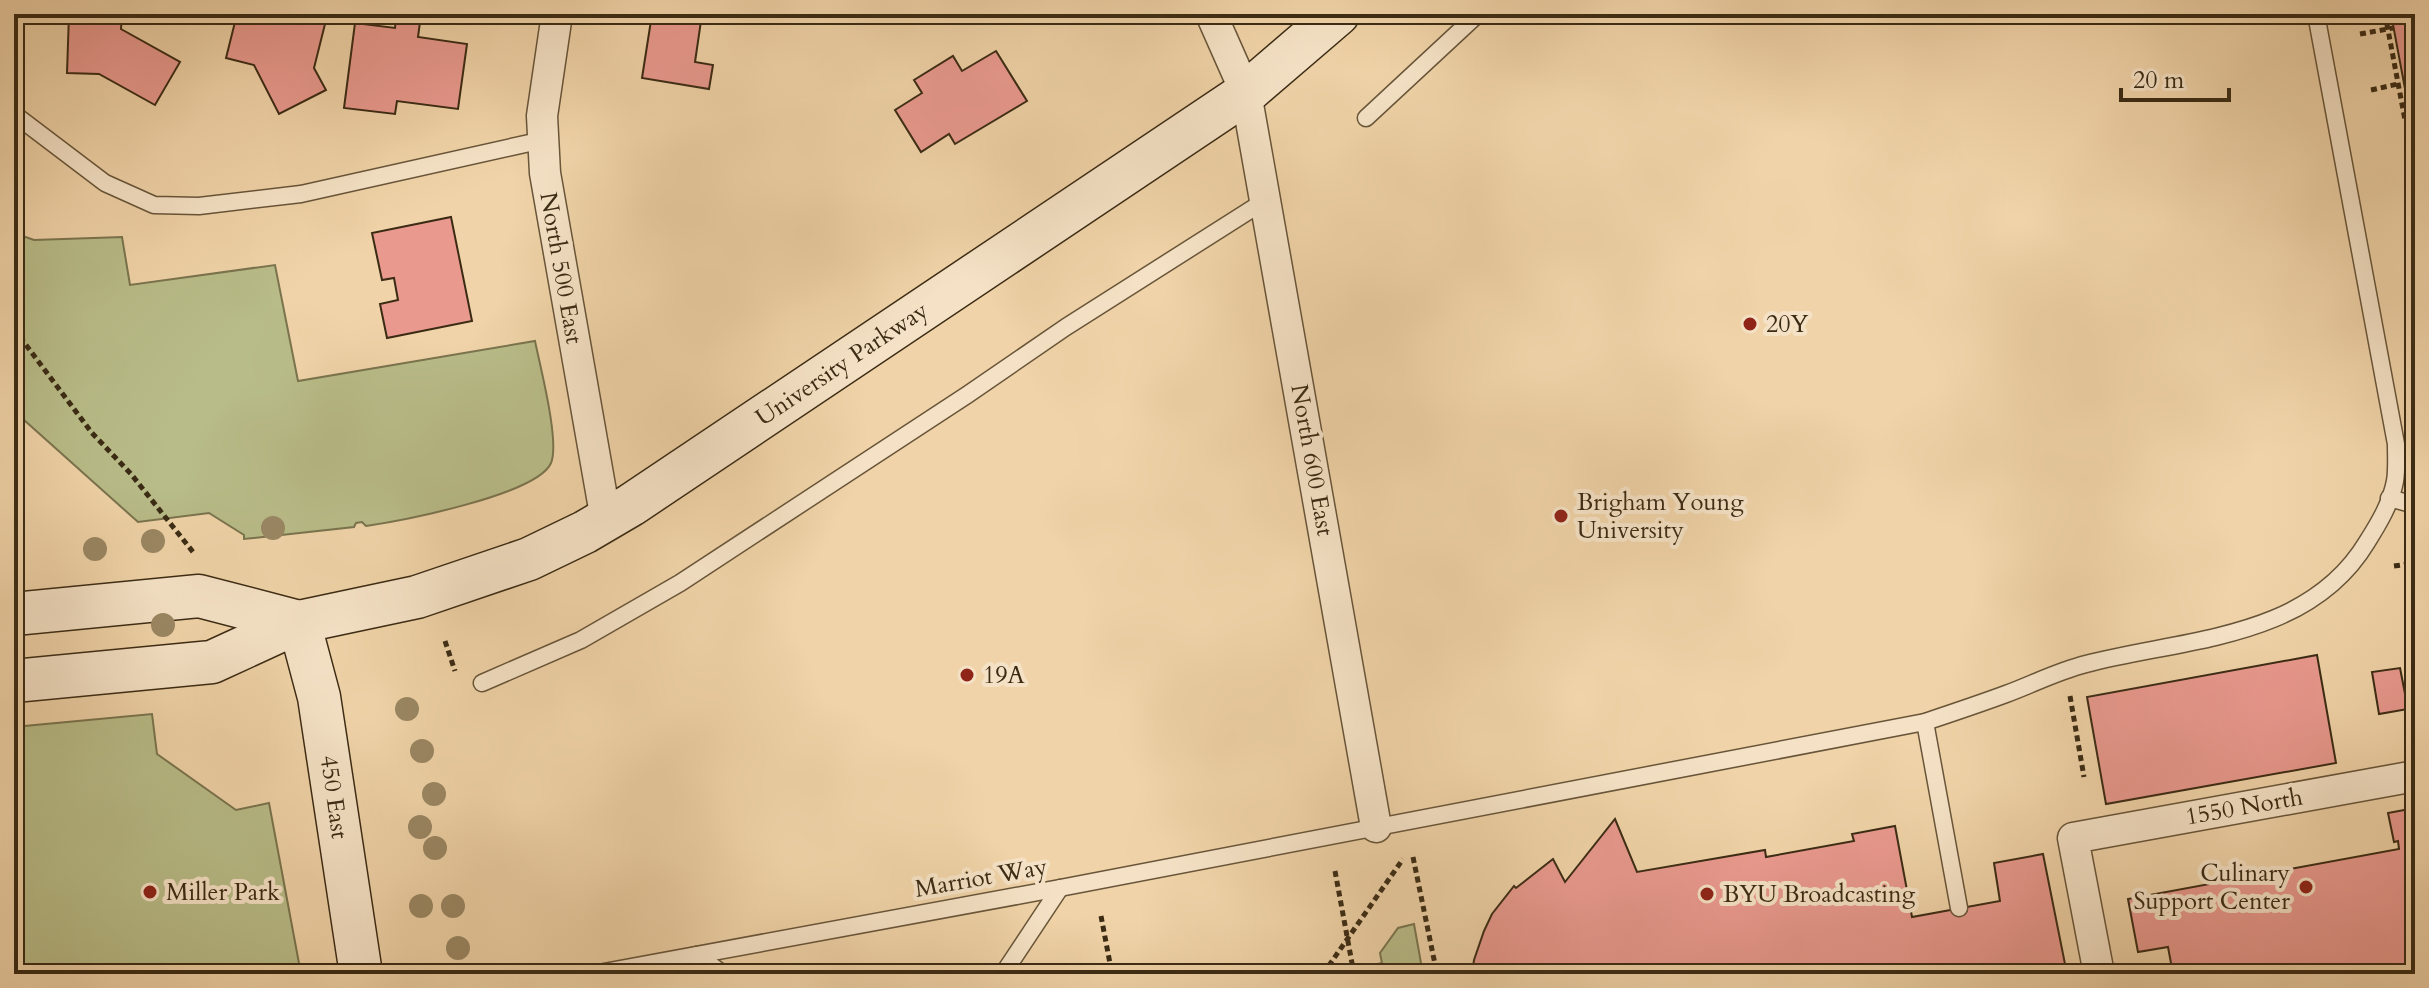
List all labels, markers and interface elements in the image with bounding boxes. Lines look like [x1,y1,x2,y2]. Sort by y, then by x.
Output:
scale bar [2121,52,2229,102]
text: 20 m [2133,64,2185,97]
street label: North 500 East [531,190,591,347]
street label: University Parkway [749,294,935,434]
place label: 20Y [1766,308,1809,341]
marker: 20Y [1741,315,1759,333]
street label: North 600 East [1282,382,1342,539]
place label: Brigham Young University [1577,486,1744,547]
marker: Brigham Young University [1552,507,1570,525]
place label: 19A [983,659,1026,692]
marker: 19A [958,666,976,684]
street label: 450 East [312,753,356,841]
street label: 1550 North [2183,780,2305,834]
street label: Marriot Way [912,850,1050,906]
place label: Culinary Support Center [2133,857,2290,918]
place label: Miller Park [166,876,280,909]
place label: BYU Broadcasting [1723,878,1916,911]
marker: Culinary Support Center [2297,878,2315,896]
marker: Miller Park [141,883,159,901]
marker: BYU Broadcasting [1698,885,1716,903]

